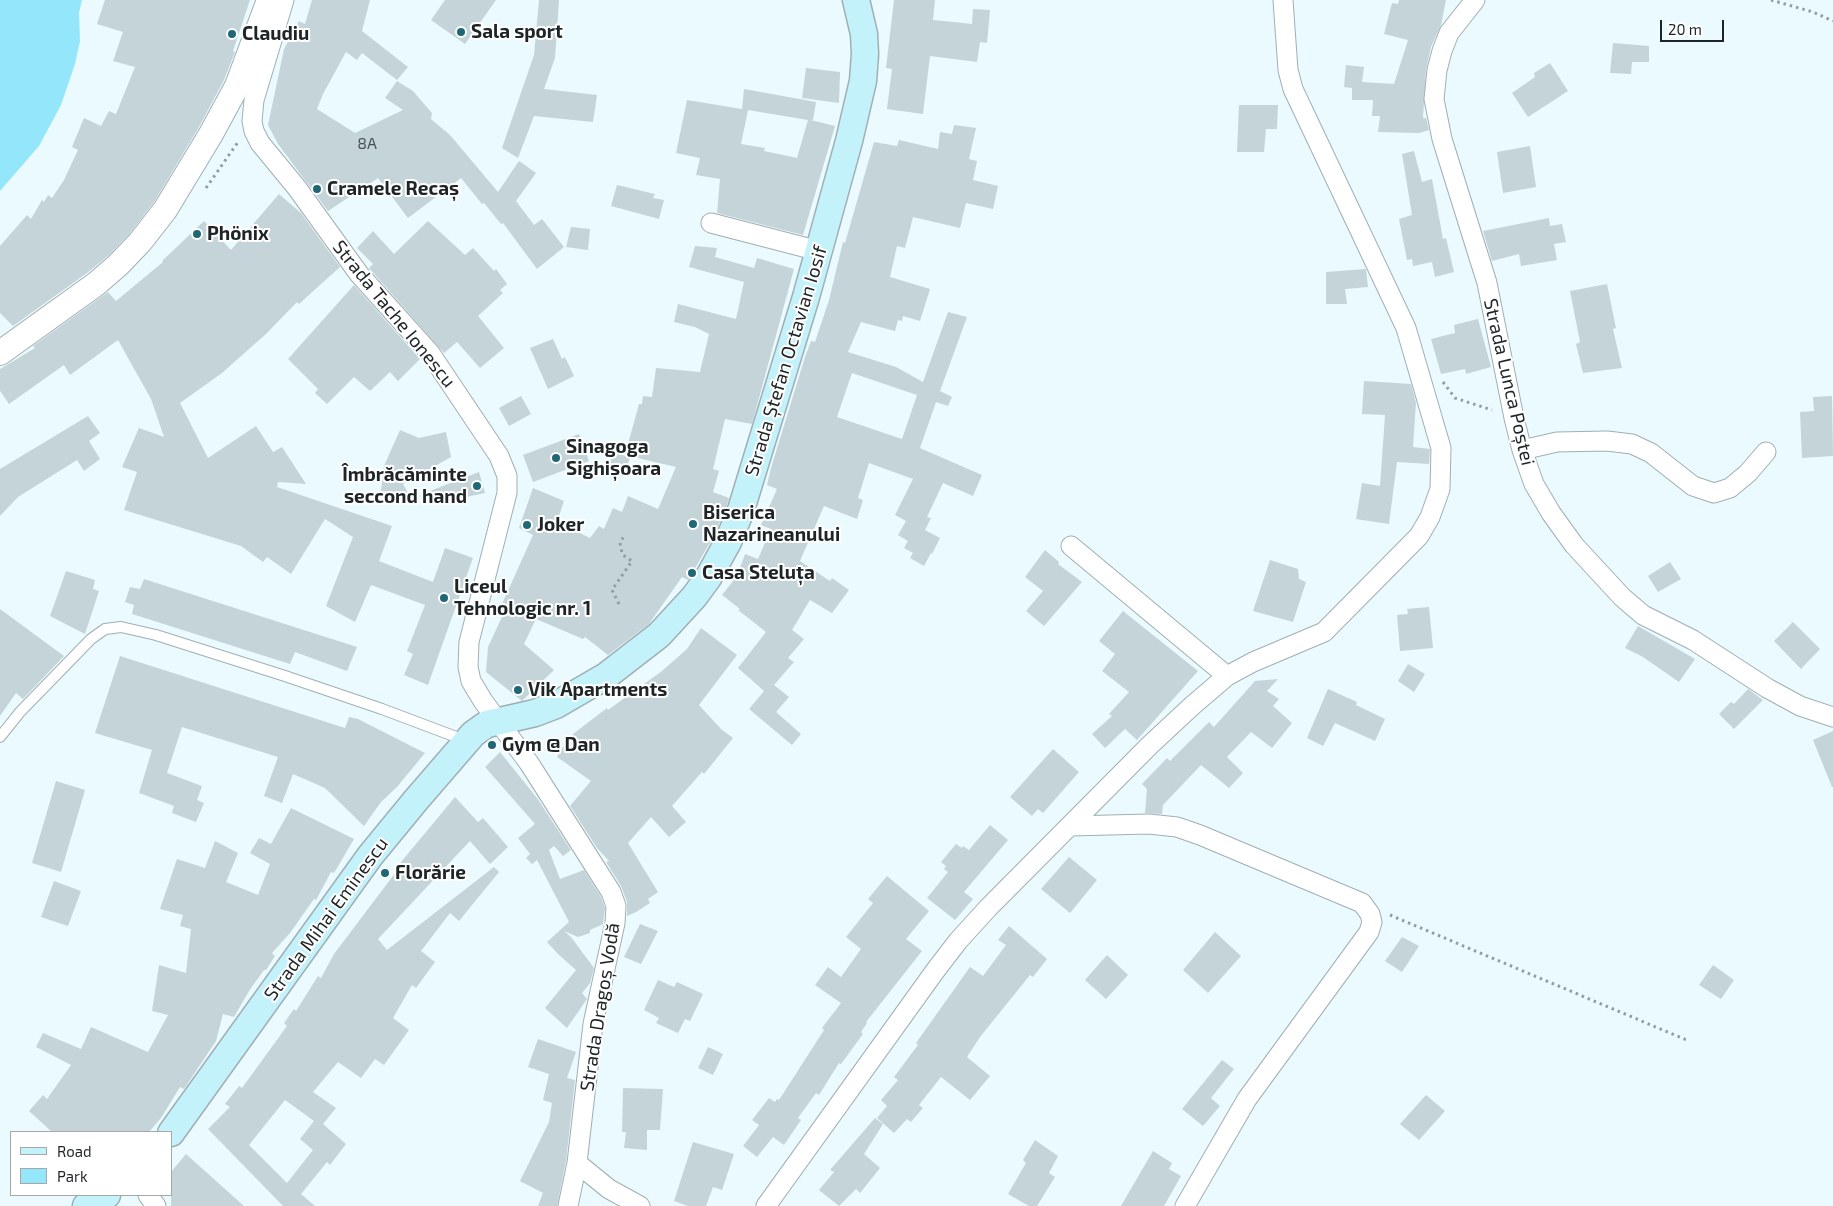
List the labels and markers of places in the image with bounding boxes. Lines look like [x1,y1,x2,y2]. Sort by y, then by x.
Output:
place label: Sala sport [471,21,563,43]
place label: Claudiu [242,23,309,45]
marker: Sala sport [455,26,467,38]
marker: Claudiu [226,28,238,40]
place label: Cramele Recaș [327,178,459,200]
marker: Cramele Recaș [311,183,323,195]
place label: Phönix [207,223,269,245]
marker: Phönix [191,228,203,240]
place label: Sinagoga Sighișoara [566,436,661,480]
marker: Sinagoga Sighișoara [550,452,562,464]
place label: Îmbrăcăminte seccond hand [342,464,467,508]
marker: Îmbrăcăminte seccond hand [471,480,483,492]
place label: Biserica Nazarineanului [703,502,840,546]
place label: Joker [537,514,584,536]
marker: Biserica Nazarineanului [687,518,699,530]
marker: Joker [521,519,533,531]
place label: Casa Steluța [702,562,815,584]
marker: Casa Steluța [686,567,698,579]
place label: Liceul Tehnologic nr. 1 [454,576,591,620]
marker: Liceul Tehnologic nr. 1 [438,592,450,604]
place label: Vik Apartments [528,679,667,701]
marker: Vik Apartments [512,684,524,696]
place label: Gym @ Dan [502,734,600,756]
marker: Gym @ Dan [486,739,498,751]
place label: Florărie [395,862,466,884]
marker: Florărie [379,867,391,879]

